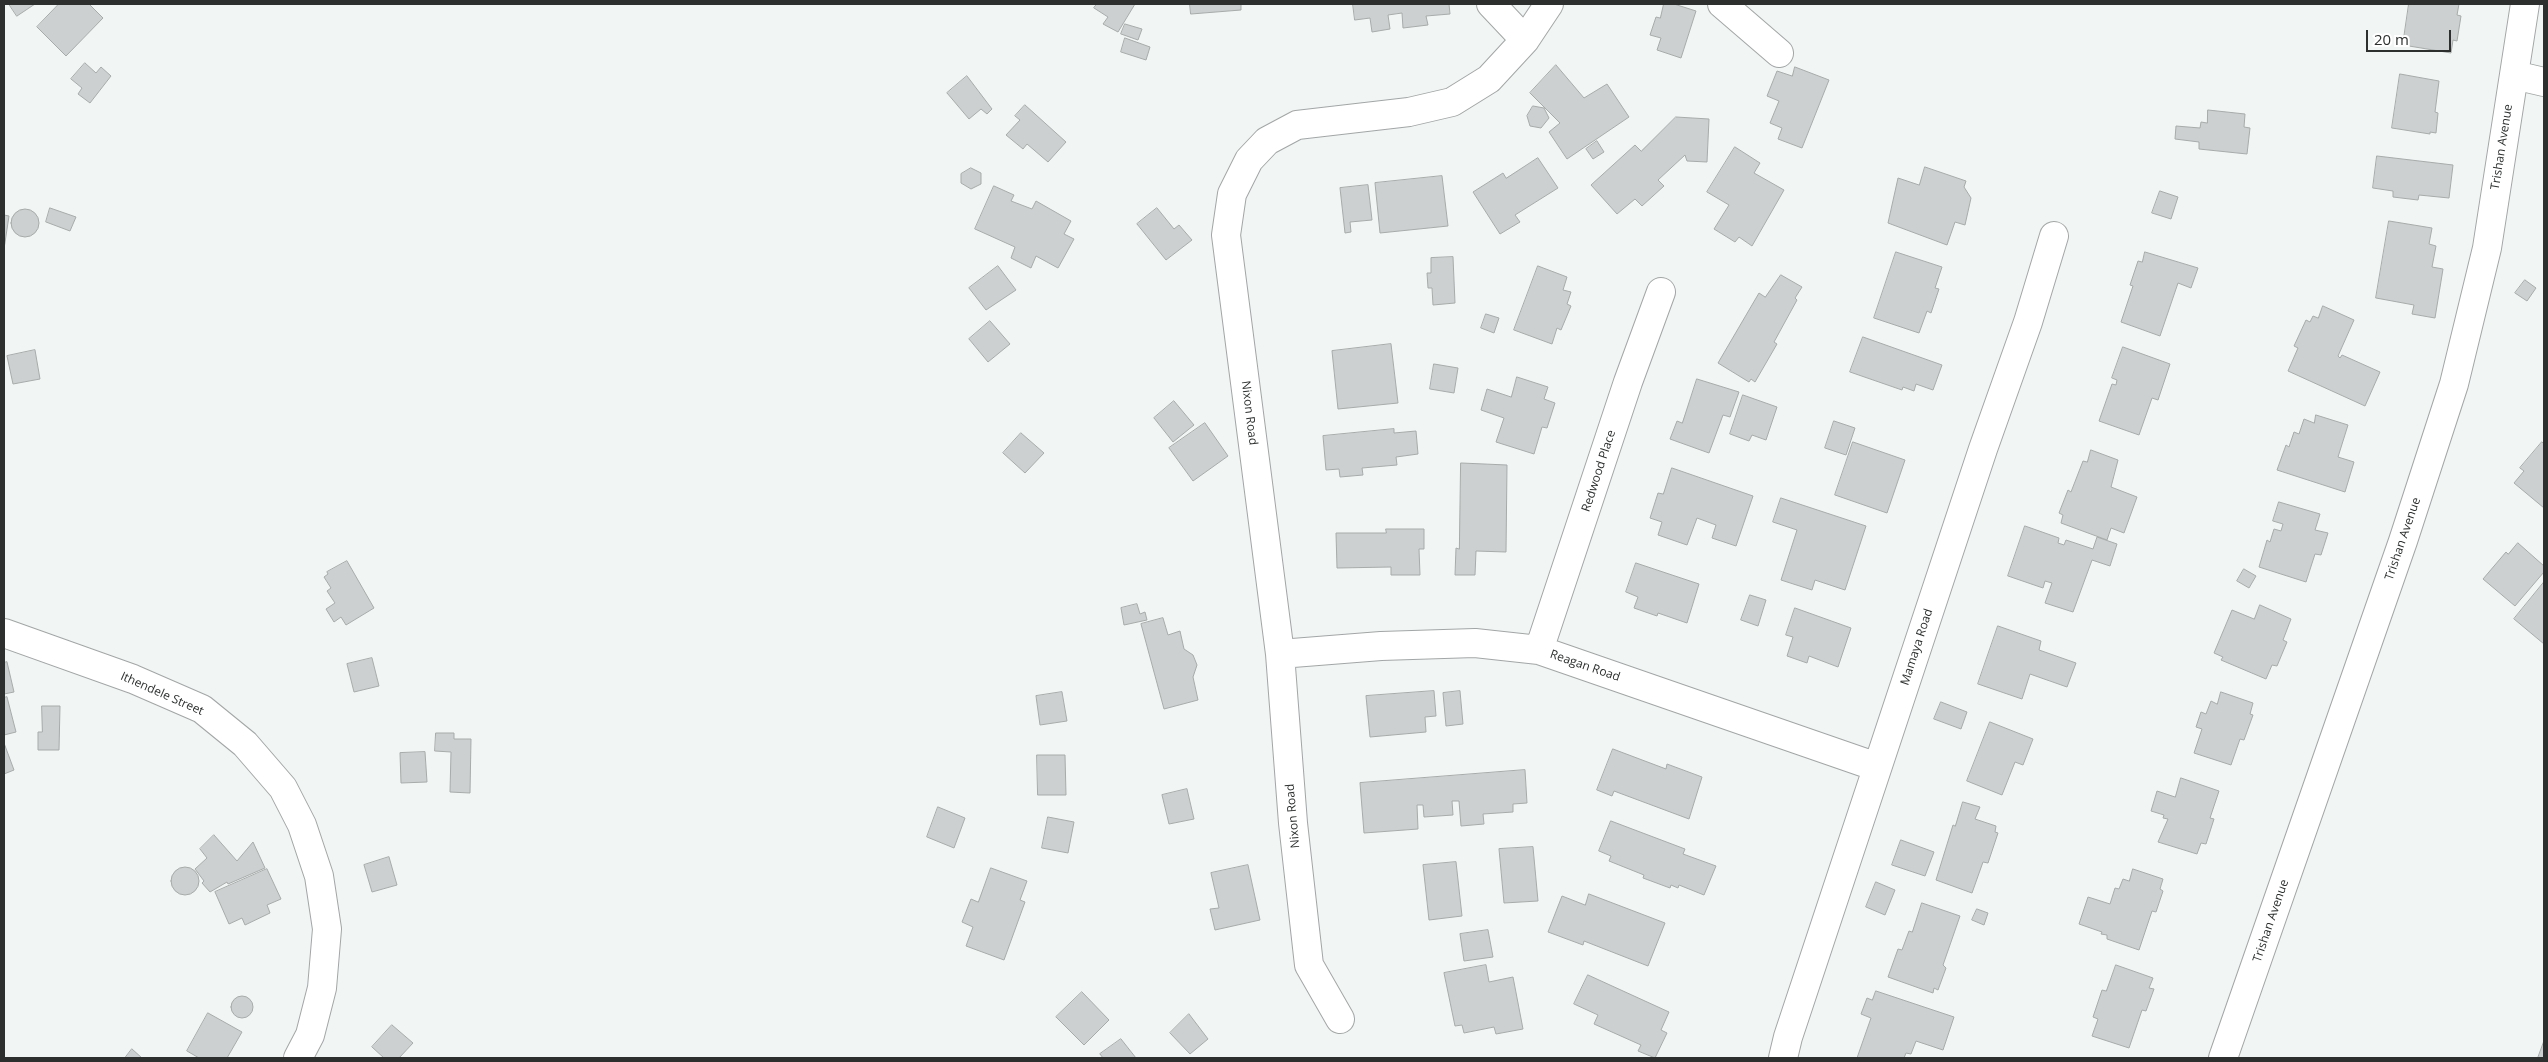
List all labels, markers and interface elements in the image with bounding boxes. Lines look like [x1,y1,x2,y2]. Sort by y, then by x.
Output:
scale bar [2368,20,2453,52]
text: 20 m [2374,29,2409,49]
street label: Trishan Avenue [2488,103,2516,191]
street label: Nixon Road [1238,380,1260,446]
street label: Redwood Place [1579,428,1619,514]
street label: Trishan Avenue [2382,496,2424,582]
street label: Mamaya Road [1898,607,1936,687]
street label: Reagan Road [1548,647,1622,685]
street label: Ithendele Street [118,669,206,719]
street label: Nixon Road [1283,783,1303,849]
street label: Trishan Avenue [2250,878,2292,964]

